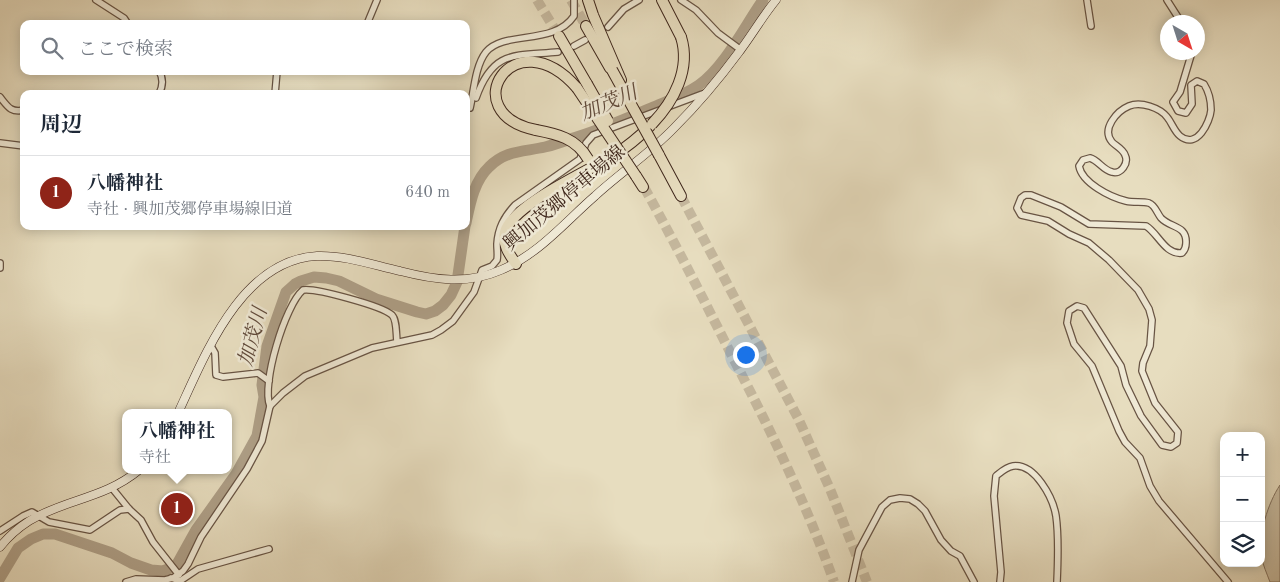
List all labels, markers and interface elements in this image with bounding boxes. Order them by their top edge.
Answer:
north arrow [1160,15,1205,60]
search box [20,20,470,75]
icon: search [38,34,66,62]
text: ここで検索 [78,41,173,60]
water label: 加茂川 [577,80,642,125]
text: 周辺 [40,115,82,136]
street label: 興加茂郷停車場線 [499,141,629,255]
text: 八幡神社 [87,175,163,194]
text: 1 [51,185,61,201]
text: 640 m [405,185,450,201]
text: 寺社 · 興加茂郷停車場線旧道 [87,202,292,218]
water label: 加茂川 [235,303,272,369]
your location [733,342,759,368]
popup [122,409,232,474]
text: 八幡神社 [139,423,215,442]
map controls [1220,432,1265,567]
button: + [1220,432,1265,477]
text: 寺社 [139,450,171,466]
button: − [1220,477,1265,522]
pin: 1 [161,490,193,528]
button: layers [1220,522,1265,567]

